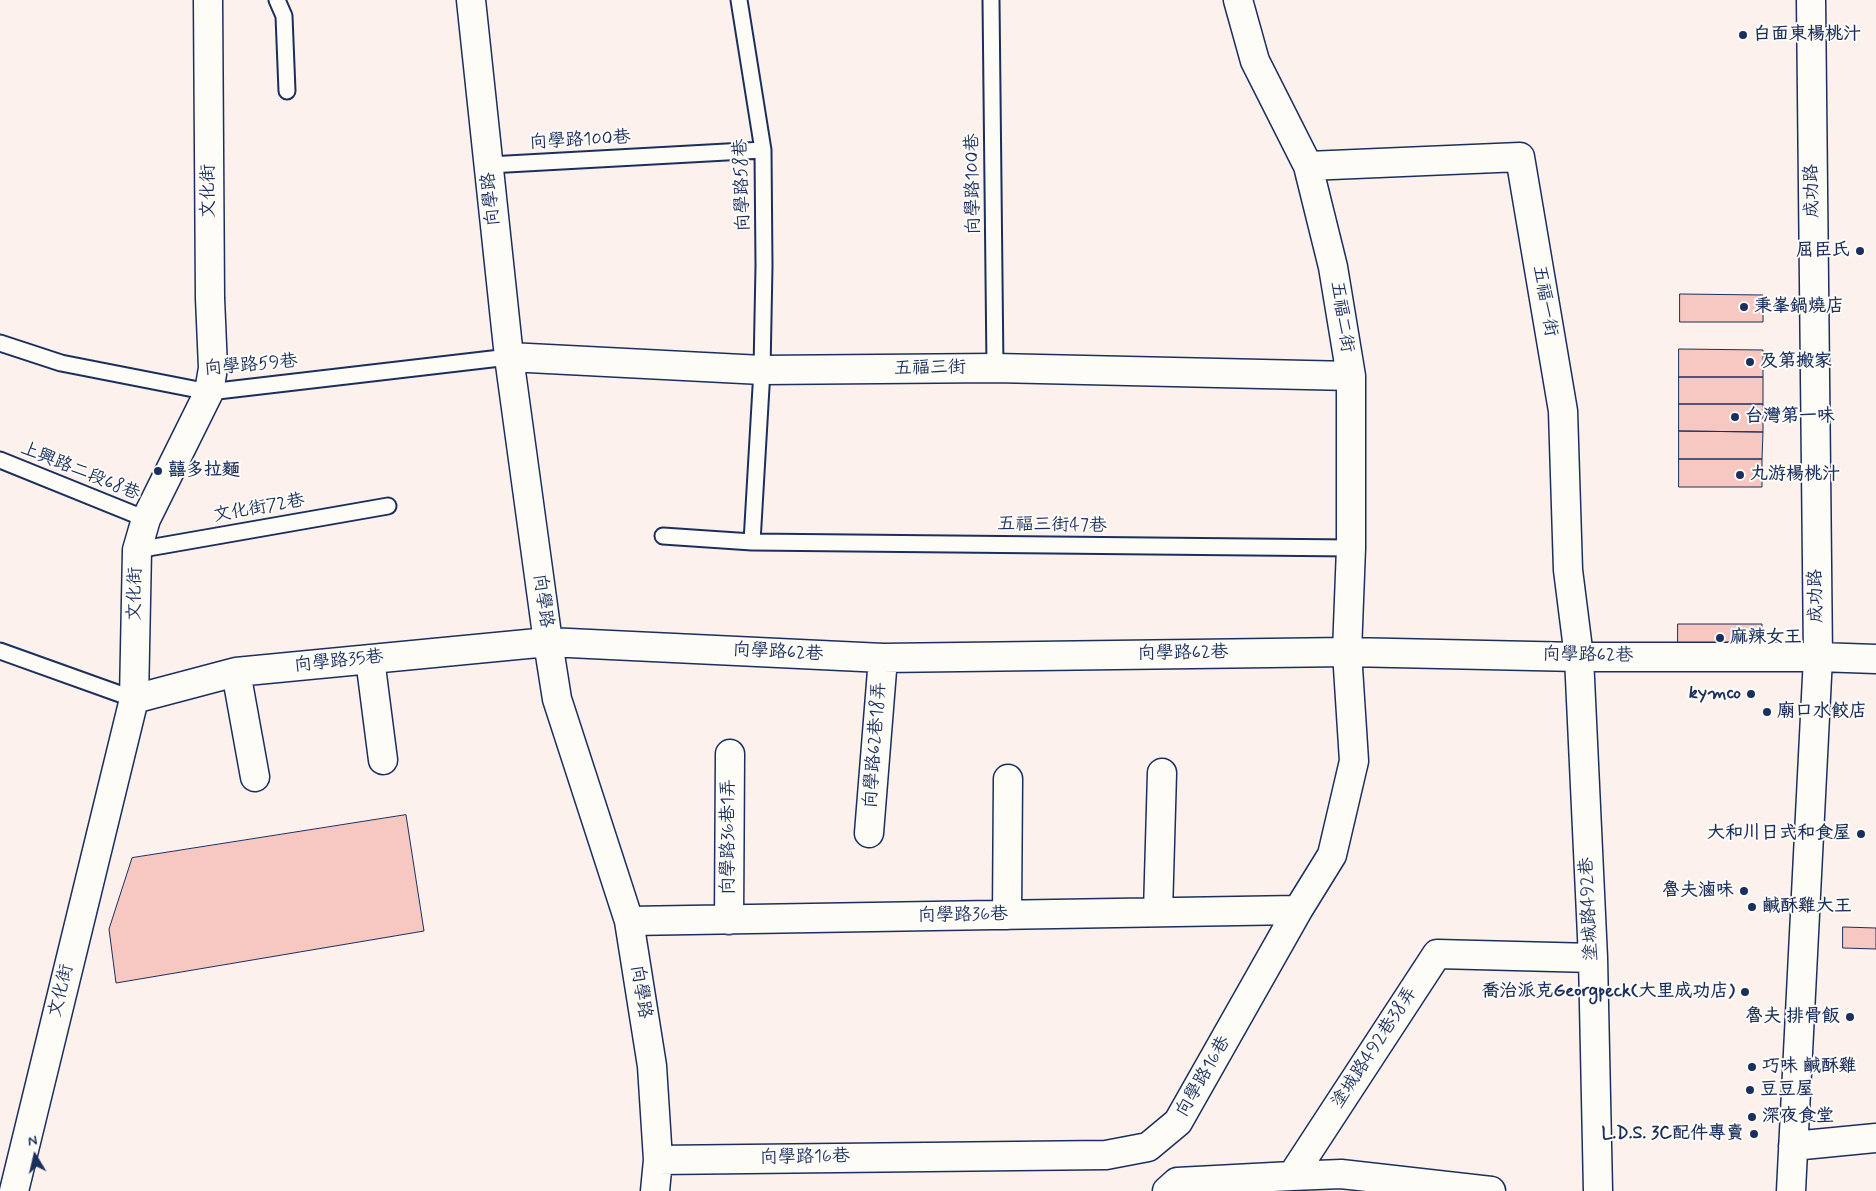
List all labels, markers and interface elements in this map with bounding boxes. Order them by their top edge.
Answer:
place label: 白面東楊桃汁 [1753,24,1861,46]
marker: 白面東楊桃汁 [1737,29,1749,41]
street label: 向學路100巷 [529,128,631,154]
street label: 向學路100巷 [962,133,986,235]
street label: 向學路58巷 [731,138,755,232]
street label: 文化街 [198,164,220,218]
street label: 成功路 [1802,164,1824,218]
street label: 向學路 [478,171,506,227]
place label: 屈臣氏 [1796,240,1850,262]
marker: 屈臣氏 [1854,245,1866,257]
street label: 五福一街 [1527,264,1561,338]
street label: 五福二街 [1325,280,1357,354]
place label: 秉峯鍋燒店 [1754,296,1844,318]
marker: 秉峯鍋燒店 [1738,301,1750,313]
street label: 向學路59巷 [203,351,299,381]
place label: 及第搬家 [1760,351,1832,373]
marker: 及第搬家 [1744,356,1756,368]
street label: 五福三街 [894,358,966,380]
place label: 台灣第一味 [1745,406,1835,428]
marker: 台灣第一味 [1729,411,1741,423]
street label: 上興路二段68巷 [17,438,143,506]
place label: 囍多拉麵 [168,460,240,482]
place label: 丸游楊桃汁 [1750,464,1840,486]
marker: 囍多拉麵 [152,465,164,477]
marker: 丸游楊桃汁 [1734,469,1746,481]
street label: 文化街72巷 [212,490,306,528]
street label: 五福三街47巷 [997,514,1107,538]
street label: 文化街 [125,567,147,621]
street label: 成功路 [1806,569,1828,623]
street label: 向學路 [528,573,556,629]
place label: 麻辣女王 [1730,627,1802,649]
marker: 麻辣女王 [1714,632,1726,644]
street label: 向學路62巷 [732,640,824,666]
street label: 向學路62巷 [1137,642,1229,666]
street label: 向學路62巷 [1542,644,1634,668]
street label: 向學路35巷 [293,647,385,677]
street label: 向學路62巷18弄 [861,681,891,809]
place label: kymco [1689,683,1741,705]
marker: kymco [1745,688,1757,700]
place label: 廟口水餃店 [1777,701,1867,723]
marker: 廟口水餃店 [1761,706,1773,718]
street label: 向學路36巷1弄 [718,779,740,895]
place label: 大和川日式和食屋 [1707,823,1851,845]
marker: 大和川日式和食屋 [1855,828,1867,840]
street label: 塗城路492巷 [1576,857,1604,961]
place label: 魯夫滷味 [1662,880,1734,902]
marker: 魯夫滷味 [1738,885,1750,897]
place label: 鹹酥雞大王 [1762,896,1852,918]
marker: 鹹酥雞大王 [1746,901,1758,913]
street label: 向學路36巷 [918,904,1008,928]
street label: 文化街 [45,962,79,1020]
street label: 向學路 [625,964,655,1020]
place label: 喬治派克Georgpeck(大里成功店) [1481,981,1735,1003]
street label: 塗城路492巷38弄 [1328,983,1422,1113]
marker: 喬治派克Georgpeck(大里成功店) [1739,986,1751,998]
place label: 魯夫 排骨飯 [1745,1006,1840,1028]
marker: 魯夫 排骨飯 [1844,1011,1856,1023]
street label: 向學路16巷 [1172,1033,1236,1121]
place label: 巧味 鹹酥雞 [1762,1056,1857,1078]
marker: 巧味 鹹酥雞 [1746,1061,1758,1073]
place label: 豆豆屋 [1760,1079,1814,1101]
marker: 豆豆屋 [1744,1084,1756,1096]
place label: 深夜食堂 [1762,1106,1834,1128]
marker: 深夜食堂 [1746,1111,1758,1123]
place label: L.D.S. 3C配件專賣 [1602,1123,1744,1145]
marker: L.D.S. 3C配件專賣 [1748,1128,1760,1140]
north arrow [10,1131,60,1181]
text: N [27,1132,39,1151]
street label: 向學路16巷 [760,1146,850,1170]

